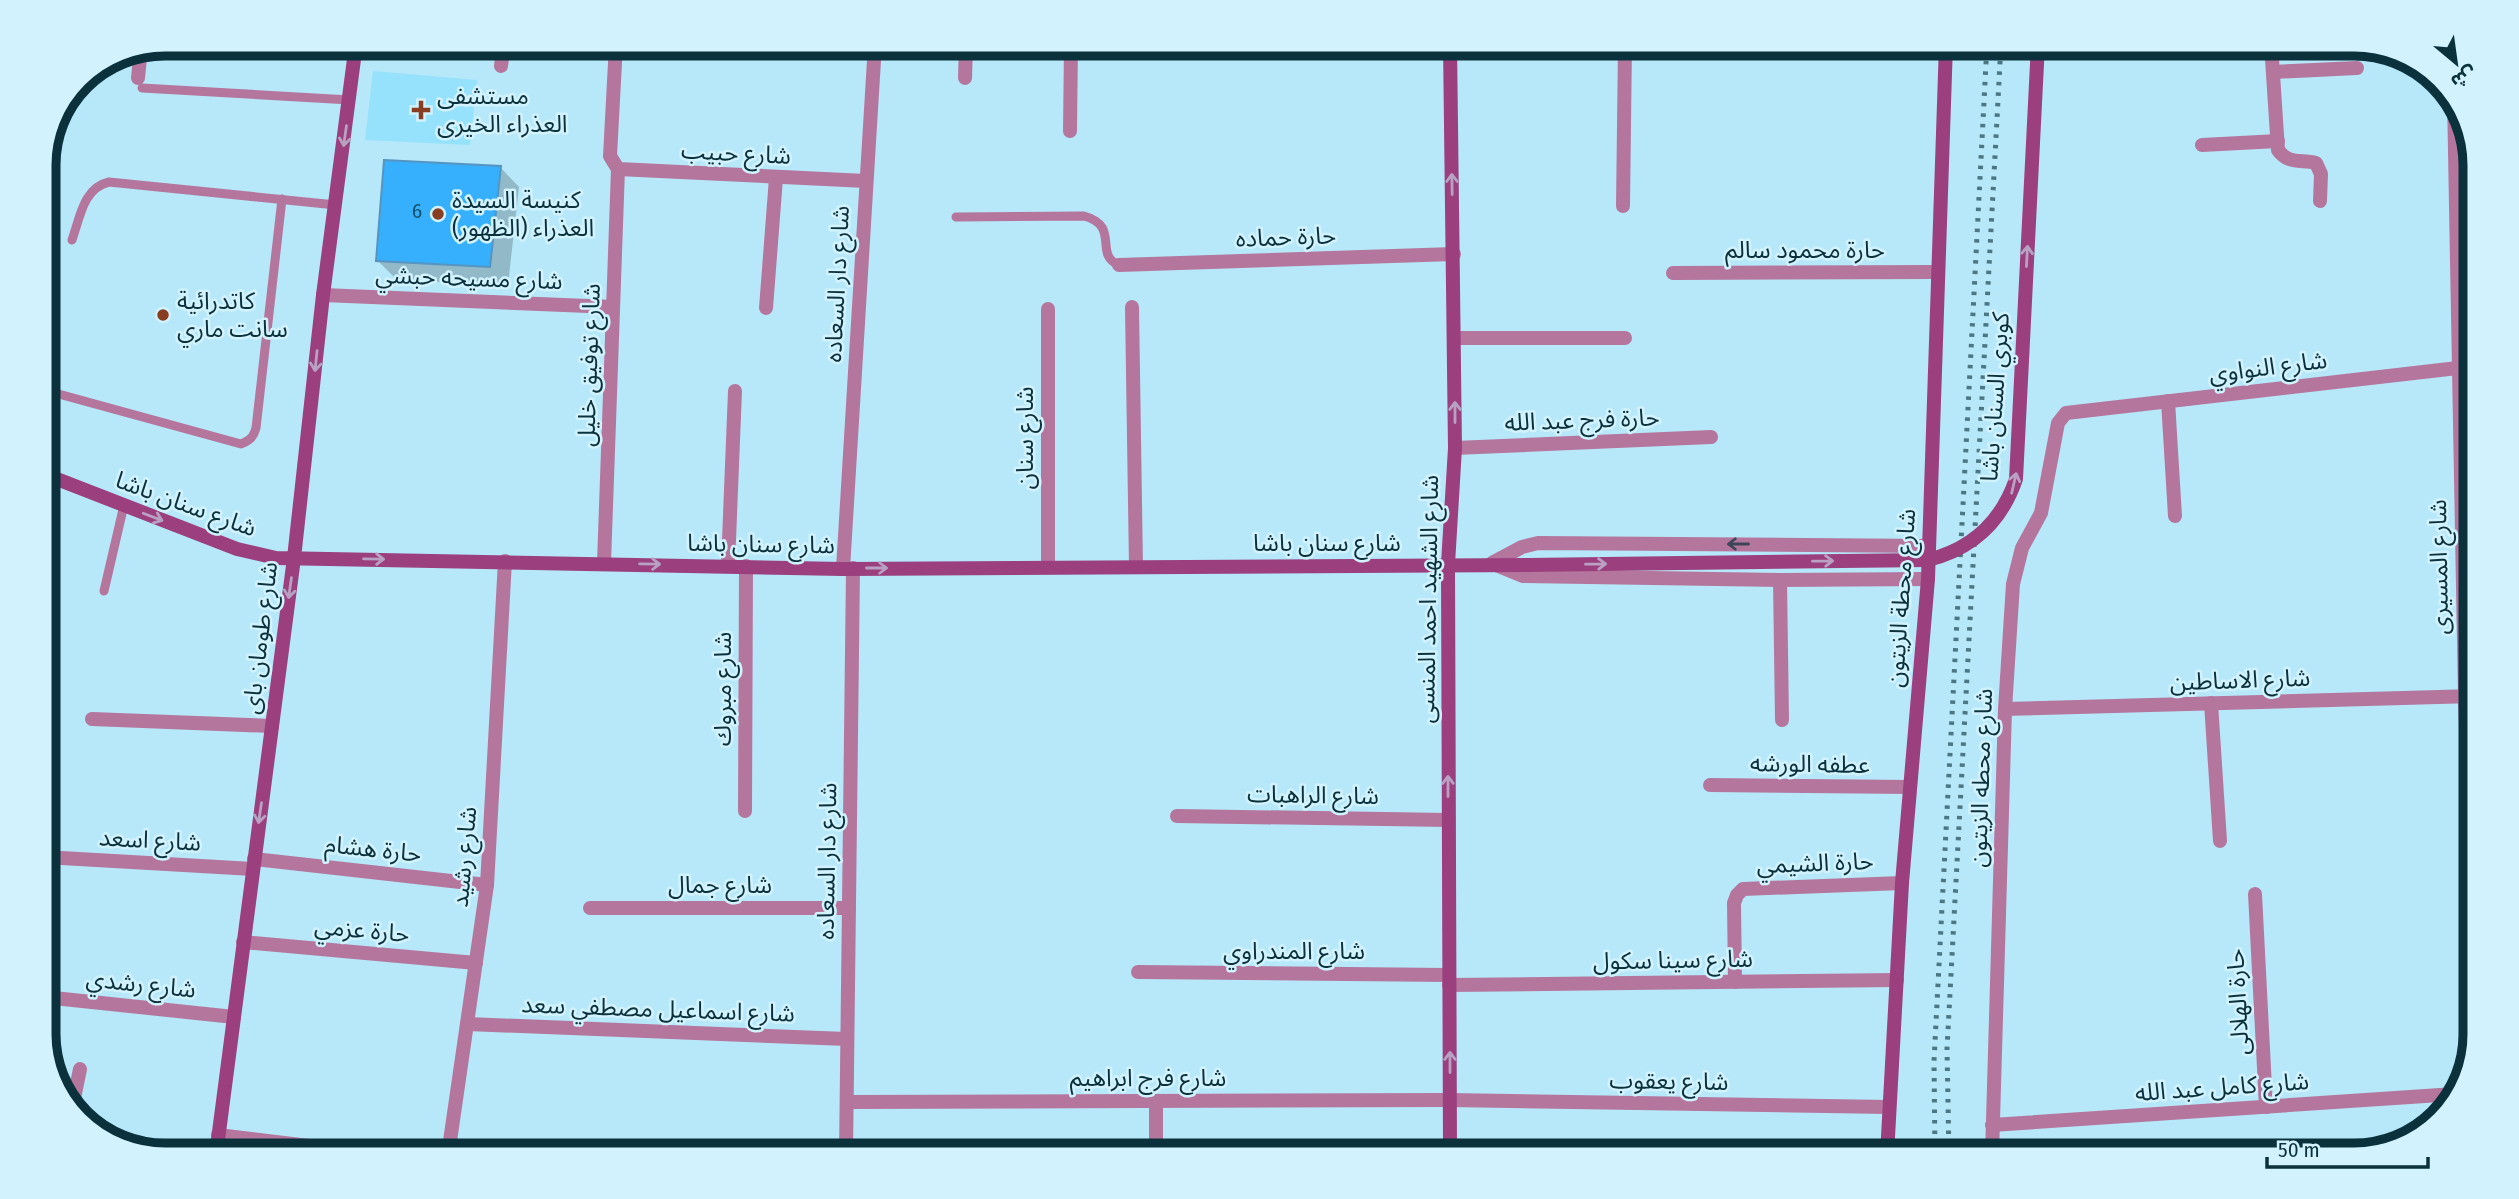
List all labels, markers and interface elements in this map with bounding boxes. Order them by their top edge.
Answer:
north arrow [2421,28,2491,98]
text: ش [2447,61,2481,94]
place label: مستشفى العذراء الخيرى [437,82,568,138]
marker: مستشفى العذراء الخيرى [411,100,431,120]
one-way arrow [338,124,351,147]
street label: شارع حبيب [680,136,792,173]
one-way arrow [1445,173,1459,196]
place label: كنيسة السيدة العذراء (الظهور) [452,186,594,242]
house number: 6 [412,198,422,224]
street label: شارع دار السعاده [819,205,858,363]
marker: كنيسة السيدة العذراء (الظهور) [430,206,446,222]
street label: حارة حماده [1235,221,1337,253]
street label: حارة محمود سالم [1725,236,1885,267]
one-way arrow [2021,245,2034,268]
street label: شارع مسيحه حبشي [375,261,563,300]
street label: شارع توفيق خليل [572,283,609,447]
place label: كاتدرائية سانت ماري [177,287,288,348]
marker: كاتدرائية سانت ماري [155,307,171,323]
street label: كوبري السنان باشا [1975,310,2020,483]
street label: شارع النواوي [2207,346,2329,393]
one-way arrow [309,350,322,372]
street label: شارع سنان [1011,387,1042,489]
one-way arrow [1448,401,1462,424]
street label: حارة فرج عبد الله [1504,403,1660,440]
street label: شارع سنان باشا [111,466,260,545]
one-way arrow [2008,472,2021,495]
street label: شارع الشهيد احمد المنسى [1412,475,1447,724]
street label: شارع المسيرى [2424,499,2457,635]
street label: شارع محطة الزيتون [1881,508,1924,689]
one-way arrow [142,511,164,524]
street label: شارع سنان باشا [687,529,835,562]
street label: شارع سنان باشا [1253,529,1401,560]
one-way arrow [1727,538,1750,551]
one-way arrow [362,553,385,566]
one-way arrow [1811,555,1834,568]
one-way arrow [638,557,661,570]
one-way arrow [1584,557,1607,571]
street label: شارع طومان باى [237,560,286,716]
one-way arrow [866,561,889,575]
one-way arrow [283,576,296,598]
street label: شارع مبروك [709,632,740,746]
street label: شارع الاساطين [2169,664,2311,699]
street label: شارع محطه الزيتون [1964,688,2001,868]
street label: عطفه الورشه [1750,749,1870,779]
one-way arrow [1441,775,1455,798]
street label: شارع الراهبات [1247,780,1379,813]
street label: شارع دار السعاده [812,782,845,940]
one-way arrow [253,801,266,824]
street label: شارع رشيد [446,805,485,909]
street label: شارع اسعد [98,823,202,860]
street label: حارة هشام [323,830,423,872]
street label: حارة الشيمي [1756,847,1874,884]
street label: شارع جمال [668,871,772,902]
street label: حارة عزمي [313,912,411,953]
street label: شارع المندراوي [1223,937,1365,970]
street label: شارع سينا سكول [1593,945,1753,978]
street label: حارة الهلالى [2221,948,2255,1056]
street label: شارع رشدي [84,964,197,1008]
street label: شارع اسماعيل مصطفي سعد [521,990,795,1032]
one-way arrow [1443,1051,1456,1074]
street label: شارع فرج ابراهيم [1070,1064,1226,1095]
street label: شارع يعقوب [1609,1066,1729,1099]
street label: شارع كامل عبد الله [2134,1067,2310,1110]
scale bar [2267,1126,2428,1170]
text: 50 m [2278,1137,2320,1163]

